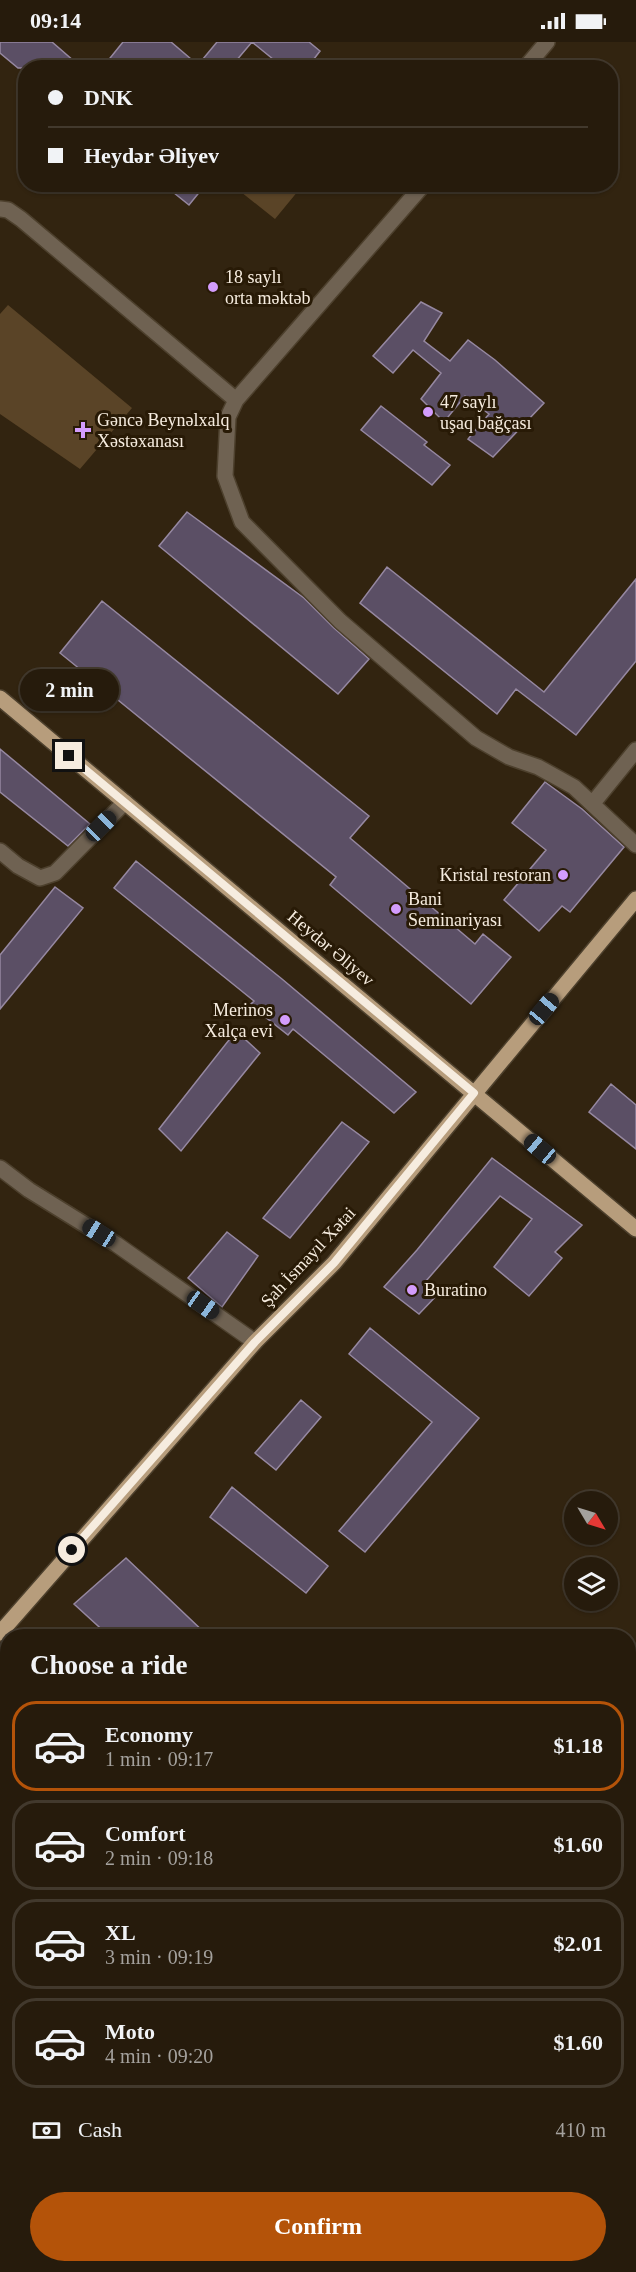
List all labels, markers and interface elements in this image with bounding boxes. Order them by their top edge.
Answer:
text: 09:14 [30,8,81,33]
text: DNK [84,85,133,110]
text: Heydər Əliyev [84,143,219,168]
place label: 18 saylı orta məktəb [225,267,310,308]
marker: 18 saylı orta məktəb [206,280,220,294]
place label: 47 saylı uşaq bağçası [440,392,531,433]
marker: 47 saylı uşaq bağçası [421,405,435,419]
place label: Gəncə Beynəlxalq Xəstəxanası [97,410,229,451]
marker: Gəncə Beynəlxalq Xəstəxanası [74,421,92,439]
callout: 2 min [20,669,118,711]
text: 2 min [45,679,94,701]
route end [55,742,82,769]
car [82,807,120,845]
place label: Kristal restoran [440,865,551,885]
marker: Kristal restoran [556,868,570,882]
place label: Bani Seminariyası [408,889,502,930]
marker: Bani Seminariyası [389,902,403,916]
street label: Heydər Əliyev [284,906,378,990]
car [526,989,562,1029]
place label: Merinos Xalça evi [205,1000,273,1041]
marker: Merinos Xalça evi [278,1013,292,1027]
car [520,1131,560,1167]
street label: Şah İsmayıl Xətai [257,1203,359,1311]
car [79,1216,119,1250]
place label: Buratino [424,1280,487,1300]
marker: Buratino [405,1283,419,1297]
car [183,1287,223,1323]
north arrow [564,1491,618,1545]
map controls [564,1491,618,1611]
route start [58,1536,85,1563]
button: layers [564,1557,618,1611]
text: Choose a ride [30,1650,188,1680]
icon: car [33,1719,87,1773]
text: Economy [105,1722,193,1747]
text: $1.18 [554,1733,603,1758]
text: 1 min · 09:17 [105,1748,213,1770]
icon: car [33,1818,87,1872]
text: Comfort [105,1821,186,1846]
text: $1.60 [554,1832,603,1857]
text: 2 min · 09:18 [105,1847,213,1869]
icon: car [33,1917,87,1971]
text: XL [105,1920,136,1945]
text: $2.01 [554,1931,603,1956]
text: 3 min · 09:19 [105,1946,213,1968]
icon: car [33,2016,87,2070]
text: Moto [105,2019,155,2044]
text: $1.60 [554,2030,603,2055]
text: 4 min · 09:20 [105,2045,213,2067]
icon: cash [30,2114,63,2147]
text: Cash [78,2117,122,2142]
text: 410 m [555,2119,606,2141]
button: Confirm [30,2192,606,2261]

